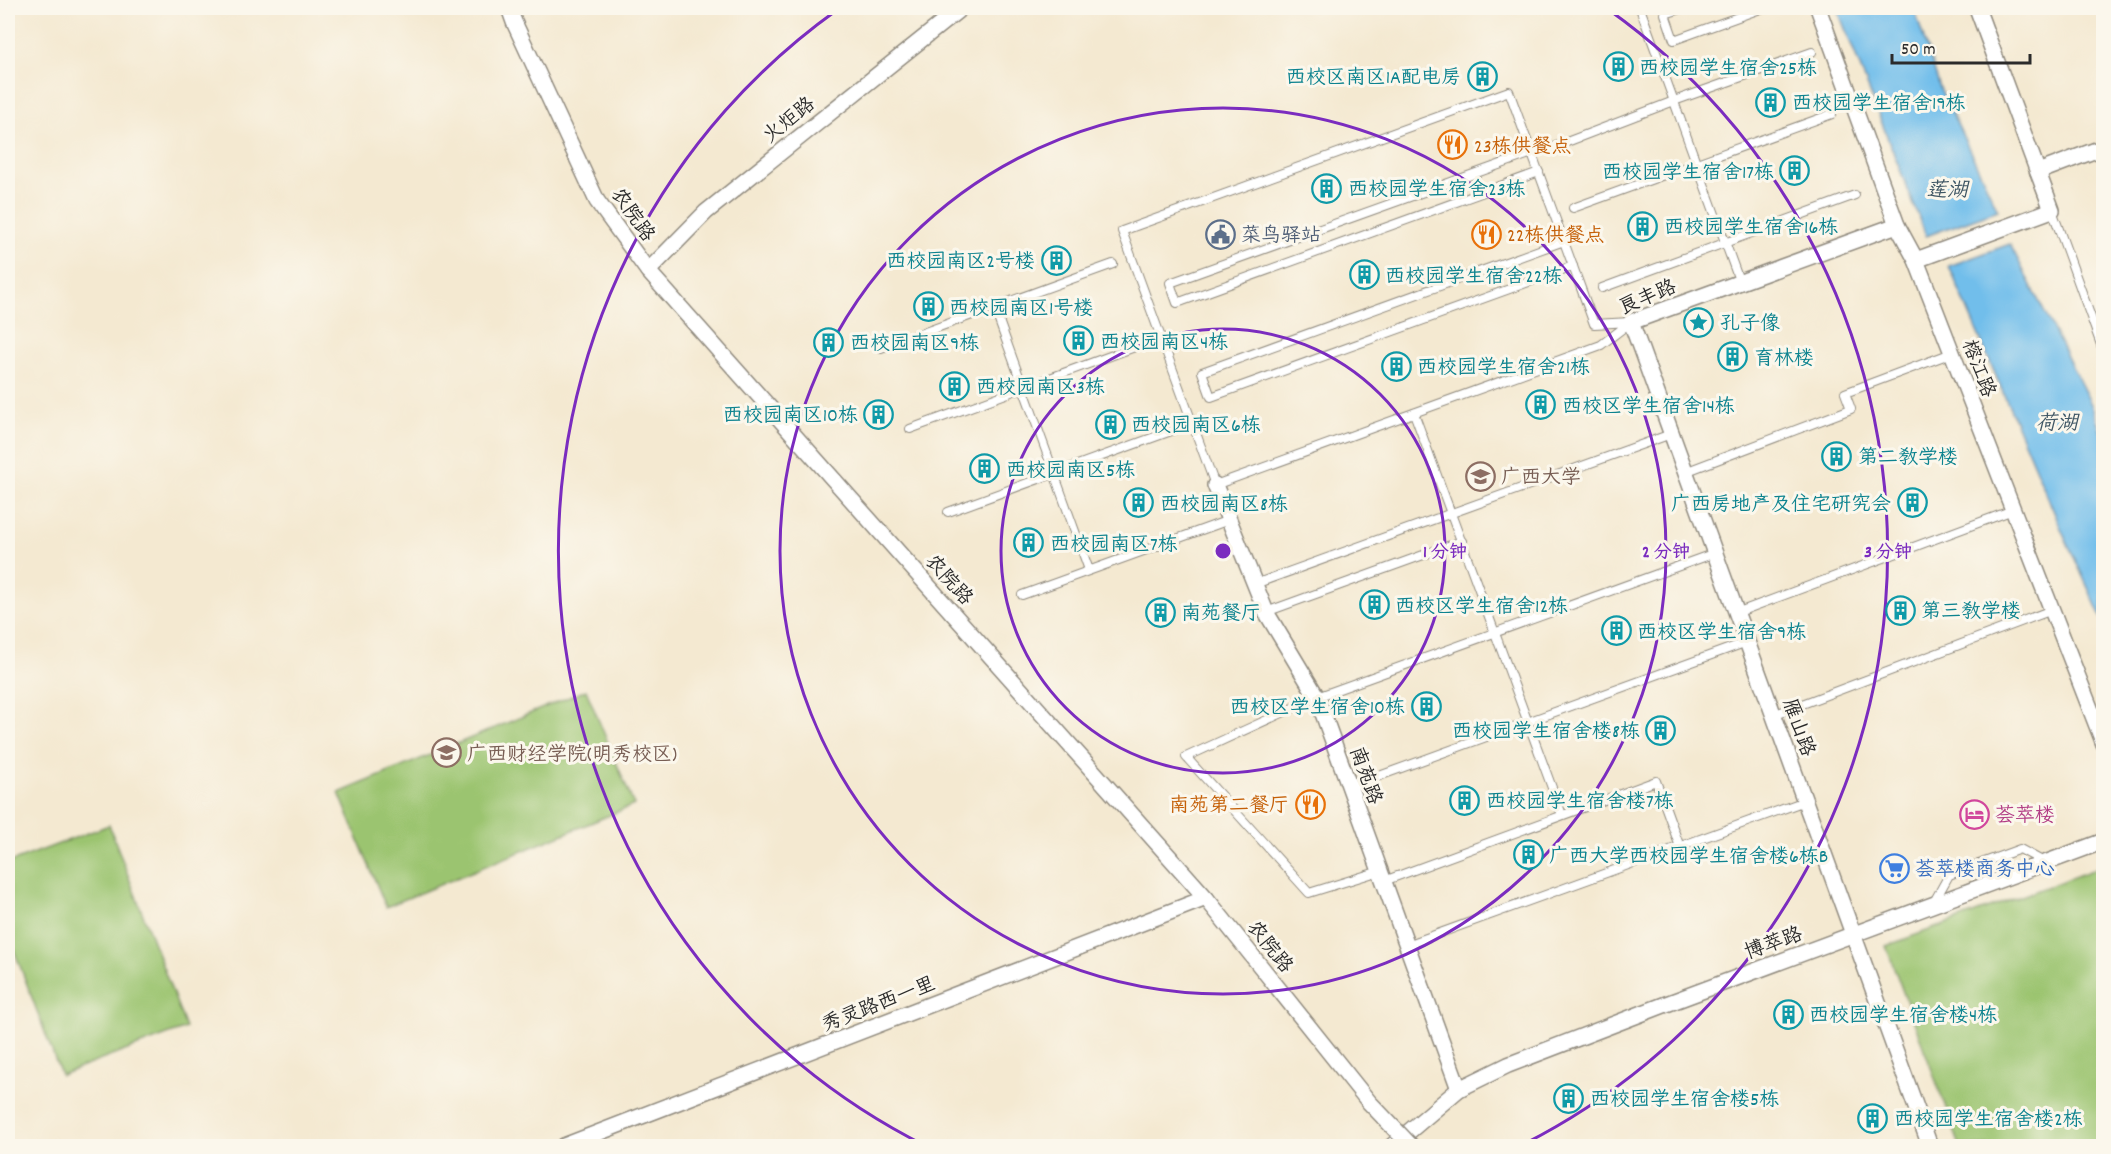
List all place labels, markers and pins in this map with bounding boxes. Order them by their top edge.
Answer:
building icon: 西校园学生宿舍25栋 [1602,51,1634,83]
place label: 西校园学生宿舍25栋 [1639,56,1817,84]
building icon: 西校区南区1A配电房 [1466,60,1498,92]
place label: 西校区南区1A配电房 [1286,65,1461,93]
building icon: 西校园学生宿舍19栋 [1755,86,1787,118]
place label: 西校园学生宿舍19栋 [1792,91,1966,119]
restaurant icon: 23栋供餐点 [1437,129,1469,161]
place label: 23栋供餐点 [1474,134,1572,162]
building icon: 西校园学生宿舍17栋 [1779,155,1811,187]
place label: 西校园学生宿舍17栋 [1602,160,1774,188]
building icon: 西校园学生宿舍23栋 [1311,172,1343,204]
place label: 西校园学生宿舍23栋 [1348,177,1526,205]
building icon: 西校园学生宿舍16栋 [1627,210,1659,242]
place label: 西校园学生宿舍16栋 [1664,215,1838,243]
public building icon: 菜鸟驿站 [1204,218,1236,250]
restaurant icon: 22栋供餐点 [1470,218,1502,250]
place label: 菜鸟驿站 [1241,223,1321,251]
place label: 22栋供餐点 [1507,223,1604,251]
building icon: 西校园南区2号楼 [1040,244,1072,276]
place label: 西校园南区2号楼 [886,249,1035,277]
building icon: 西校园学生宿舍22栋 [1348,259,1380,291]
place label: 西校园学生宿舍22栋 [1385,264,1562,292]
building icon: 西校园南区1号楼 [912,291,944,323]
place label: 西校园南区1号楼 [949,296,1093,324]
place icon: 孔子像 [1683,306,1715,338]
place label: 孔子像 [1720,311,1780,339]
building icon: 西校园南区4栋 [1063,325,1095,357]
building icon: 西校园南区9栋 [813,326,845,358]
place label: 西校园南区4栋 [1100,330,1228,358]
place label: 西校园南区9栋 [850,331,979,359]
building icon: 育林楼 [1717,341,1749,373]
place label: 育林楼 [1754,346,1814,374]
building icon: 西校园学生宿舍21栋 [1380,350,1412,382]
place label: 西校园学生宿舍21栋 [1417,355,1590,383]
building icon: 西校园南区3栋 [939,370,971,402]
place label: 西校园南区3栋 [976,375,1105,403]
building icon: 西校区学生宿舍14栋 [1525,389,1557,421]
place label: 西校区学生宿舍14栋 [1562,394,1735,422]
building icon: 西校园南区10栋 [863,398,895,430]
place label: 西校园南区10栋 [723,403,858,431]
building icon: 西校园南区6栋 [1094,408,1126,440]
place label: 西校园南区6栋 [1131,413,1261,441]
building icon: 第二教学楼 [1821,440,1853,472]
place label: 第二教学楼 [1858,445,1958,473]
building icon: 西校园南区5栋 [969,453,1001,485]
place label: 西校园南区5栋 [1006,458,1135,486]
school or university icon: 广西大学 [1464,460,1496,492]
place label: 广西大学 [1501,465,1581,493]
building icon: 西校园南区8栋 [1123,487,1155,519]
building icon: 广西房地产及住宅研究会 [1896,487,1928,519]
place label: 西校园南区8栋 [1160,492,1288,520]
place label: 广西房地产及住宅研究会 [1671,492,1891,520]
building icon: 西校园南区7栋 [1013,527,1045,559]
place label: 西校园南区7栋 [1050,532,1178,560]
centre of rings [1213,541,1233,561]
building icon: 西校区学生宿舍12栋 [1358,589,1390,621]
place label: 西校区学生宿舍12栋 [1395,594,1568,622]
building icon: 第三教学楼 [1884,594,1916,626]
building icon: 南苑餐厅 [1144,596,1176,628]
place label: 第三教学楼 [1921,599,2021,627]
place label: 南苑餐厅 [1181,601,1261,629]
building icon: 西校区学生宿舍9栋 [1600,615,1632,647]
place label: 西校区学生宿舍9栋 [1637,620,1806,648]
building icon: 西校区学生宿舍10栋 [1410,690,1442,722]
place label: 西校区学生宿舍10栋 [1230,695,1405,723]
building icon: 西校园学生宿舍楼8栋 [1645,714,1677,746]
place label: 西校园学生宿舍楼8栋 [1452,719,1640,747]
school or university icon: 广西财经学院(明秀校区) [430,737,462,769]
place label: 广西财经学院(明秀校区) [467,742,677,770]
building icon: 西校园学生宿舍楼7栋 [1449,784,1481,816]
restaurant icon: 南苑第二餐厅 [1294,788,1326,820]
place label: 西校园学生宿舍楼7栋 [1486,789,1674,817]
place label: 南苑第二餐厅 [1169,793,1289,821]
hotel icon: 荟萃楼 [1958,798,1990,830]
place label: 荟萃楼 [1995,803,2055,831]
building icon: 广西大学西校园学生宿舍楼6栋B [1512,839,1544,871]
place label: 广西大学西校园学生宿舍楼6栋B [1549,844,1828,872]
supermarket icon: 荟萃楼商务中心 [1878,852,1910,884]
place label: 荟萃楼商务中心 [1915,857,2055,885]
building icon: 西校园学生宿舍楼4栋 [1772,998,1804,1030]
place label: 西校园学生宿舍楼4栋 [1809,1003,1997,1031]
building icon: 西校园学生宿舍楼5栋 [1553,1082,1585,1114]
place label: 西校园学生宿舍楼5栋 [1590,1087,1779,1115]
building icon: 西校园学生宿舍楼2栋 [1857,1102,1889,1134]
place label: 西校园学生宿舍楼2栋 [1894,1107,2083,1135]

